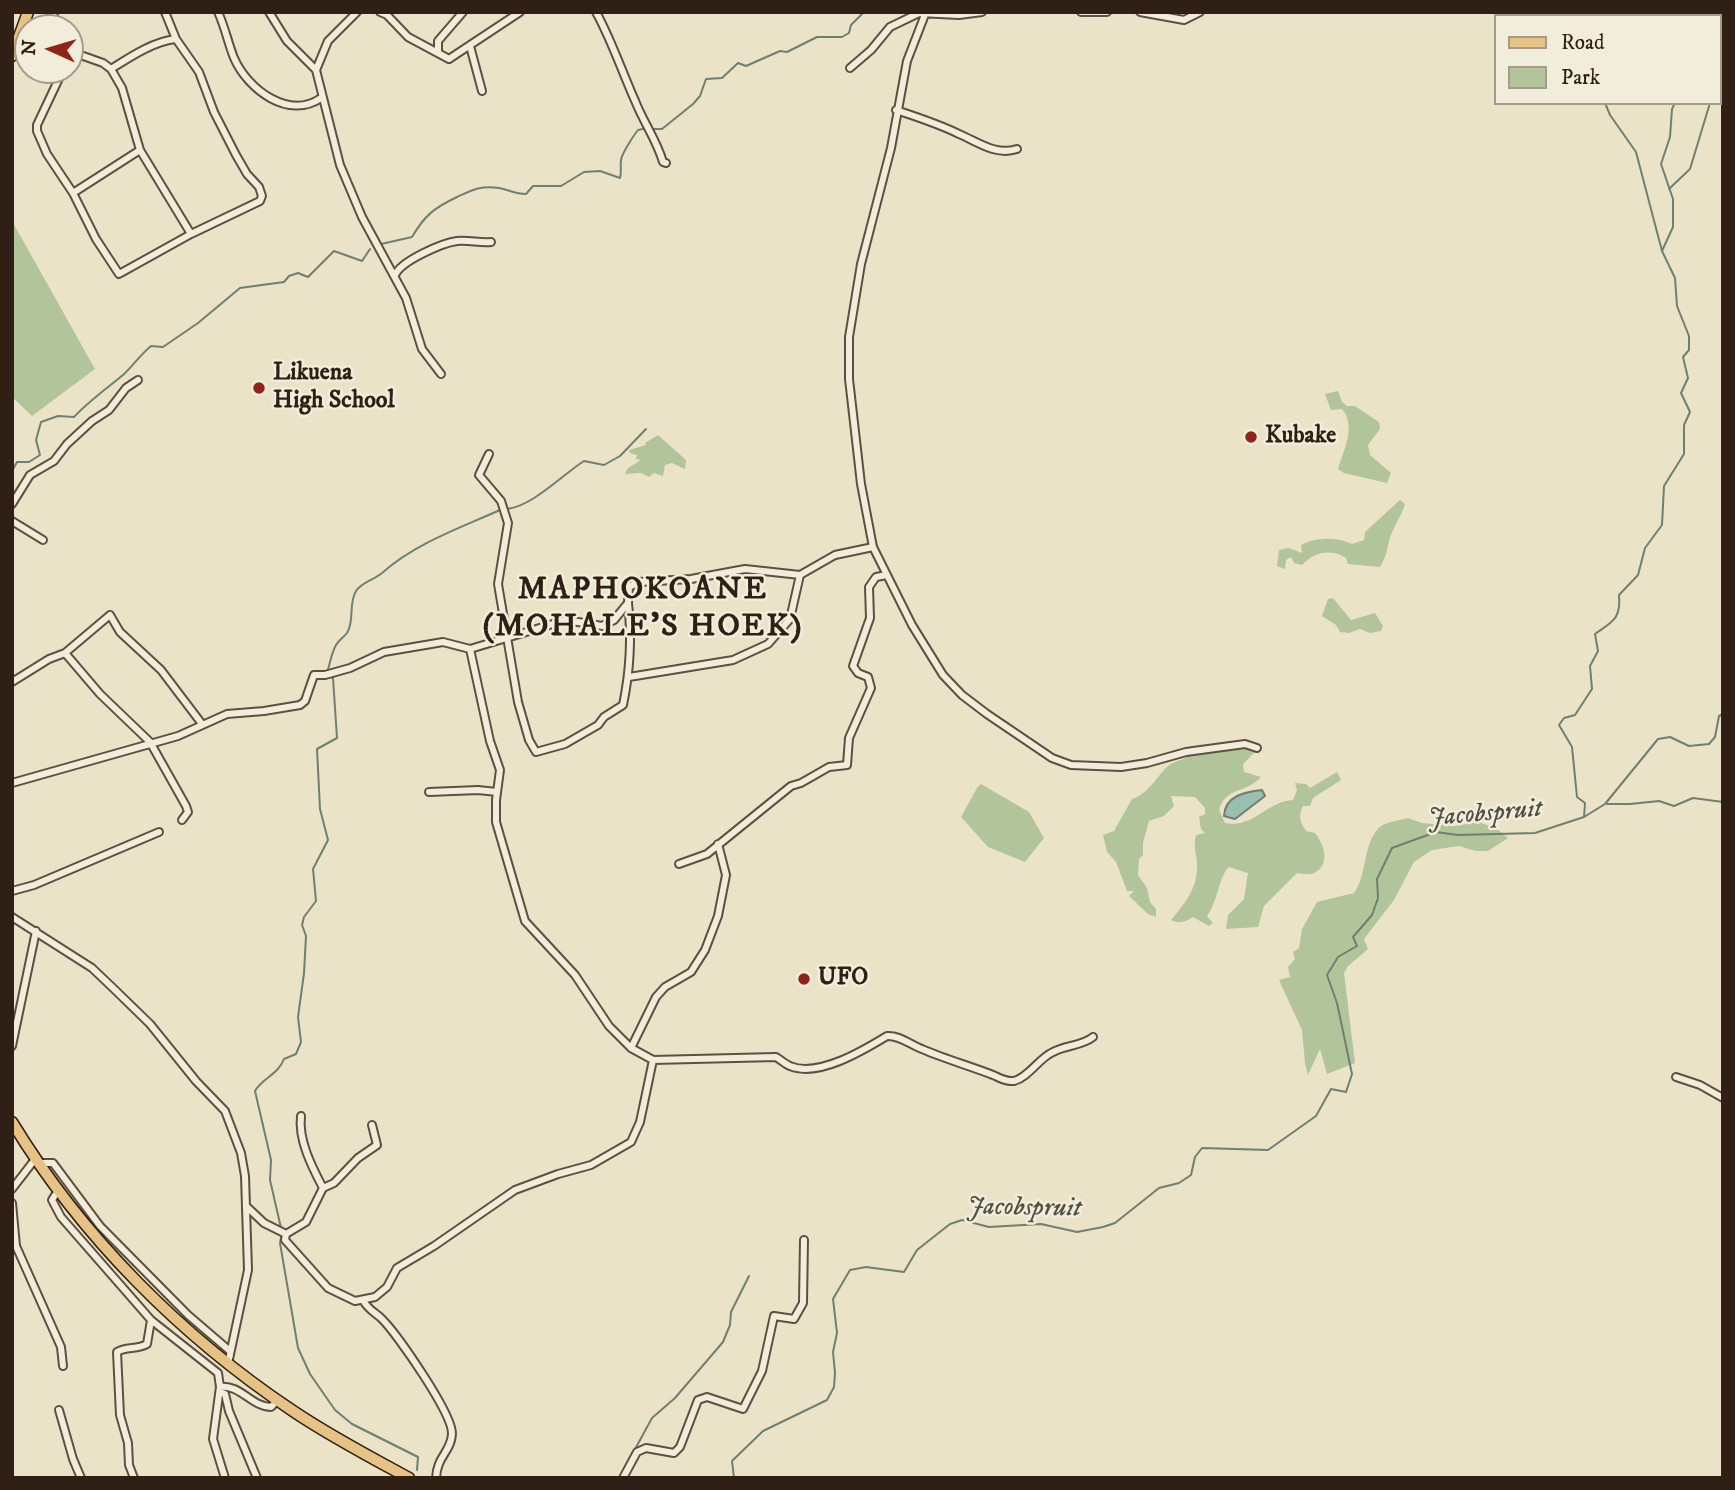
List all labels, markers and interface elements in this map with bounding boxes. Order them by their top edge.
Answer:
north arrow [14,14,84,84]
legend [1494,14,1721,105]
text: Road [1561,30,1605,56]
text: N [18,39,42,56]
text: Park [1561,65,1600,91]
place label: Likuena High School [273,360,395,416]
marker: Likuena High School [251,380,267,396]
place label: Kubake [1265,423,1336,451]
marker: Kubake [1243,429,1259,445]
district label: MAPHOKOANE (MOHALE'S HOEK) [484,572,802,647]
water label: Jacobspruit [1427,794,1543,836]
place label: UFO [818,965,868,993]
marker: UFO [796,971,812,987]
water label: Jacobspruit [966,1192,1082,1226]

